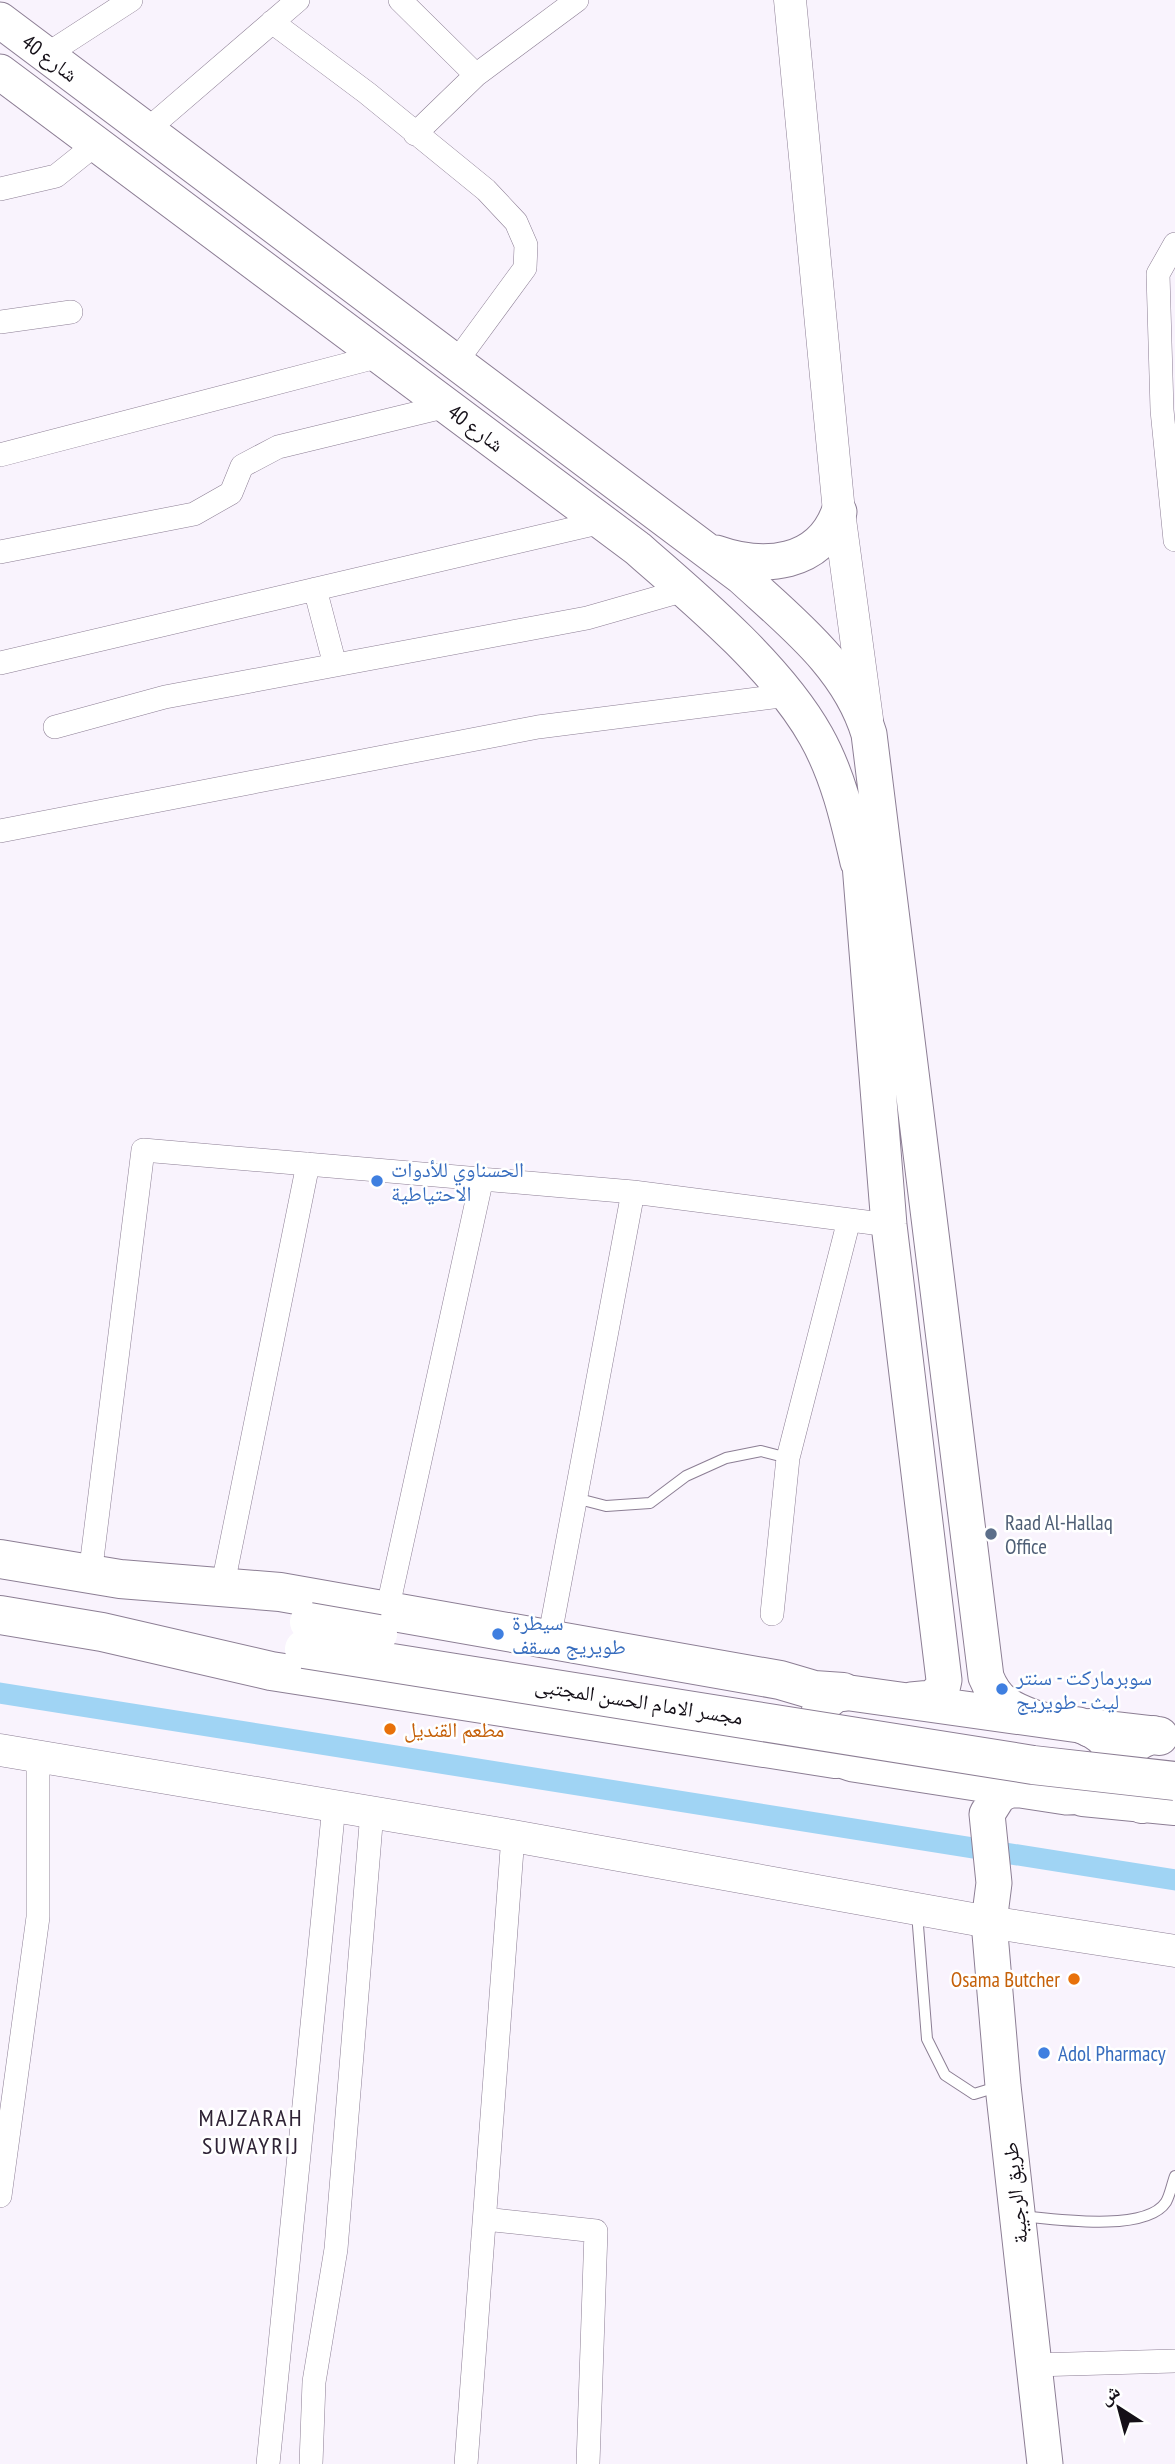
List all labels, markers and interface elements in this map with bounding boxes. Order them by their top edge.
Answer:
street label: شارع 40 [17,28,83,88]
street label: شارع 40 [443,398,509,458]
place label: الحسناوي للأدوات الاحتياطية [391,1156,524,1207]
marker: الحسناوي للأدوات الاحتياطية [369,1173,385,1189]
place label: Raad Al-Hallaq Office [1005,1509,1113,1560]
marker: Raad Al-Hallaq Office [983,1526,999,1542]
place label: سيطرة طويريج مسقف [512,1609,626,1660]
marker: سيطرة طويريج مسقف [490,1626,506,1642]
place label: سوبرماركت - سنتر ليث - طويريج [1015,1664,1152,1715]
street label: مجسر الامام الحسن المجتبى [533,1671,745,1732]
marker: سوبرماركت - سنتر ليث - طويريج [994,1681,1010,1697]
place label: مطعم القنديل [404,1716,504,1744]
marker: مطعم القنديل [382,1721,398,1737]
place label: Osama Butcher [951,1966,1060,1993]
marker: Osama Butcher [1066,1971,1082,1987]
place label: Adol Pharmacy [1058,2040,1166,2067]
marker: Adol Pharmacy [1036,2045,1052,2061]
district label: MAJZARAH SUWAYRIJ [198,2102,304,2161]
street label: طريق الرجيبة [996,2141,1034,2245]
north arrow [1084,2373,1154,2443]
text: ش [1094,2379,1124,2410]

